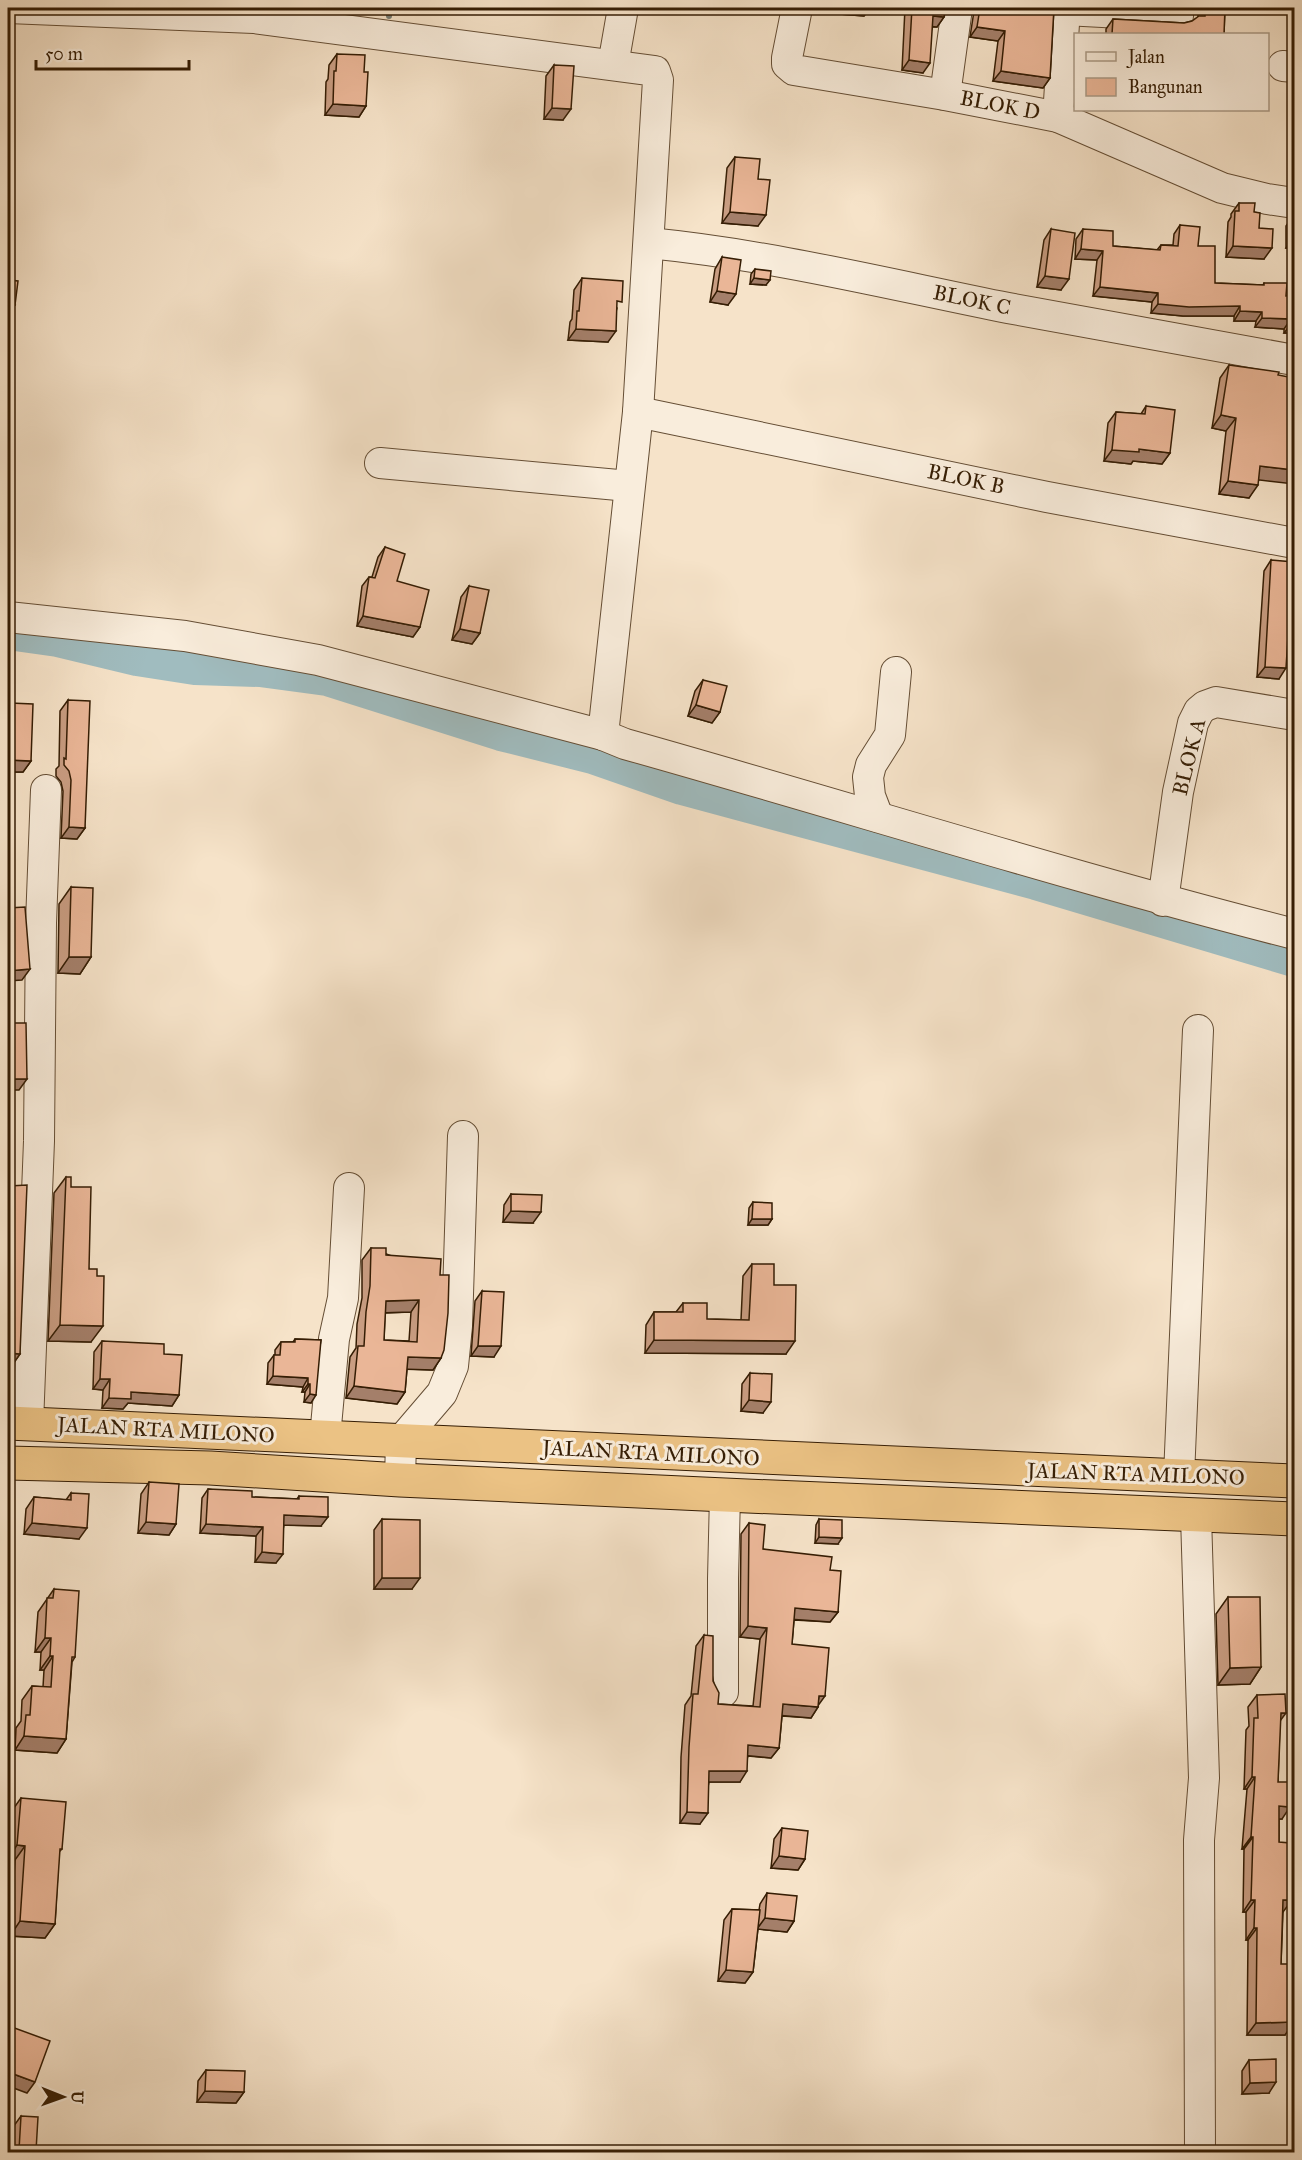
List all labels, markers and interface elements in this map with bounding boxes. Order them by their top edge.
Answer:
scale bar [36,33,189,71]
legend [1074,33,1269,111]
text: 50 m [45,43,83,65]
text: Jalan [1126,46,1165,69]
text: Bangunan [1128,76,1203,99]
street label: BLOK D [958,85,1042,125]
street label: BLOK C [931,279,1013,321]
street label: BLOK B [925,458,1007,500]
street label: BLOK A [1167,716,1211,798]
street label: JALAN RTA MILONO [55,1411,275,1449]
street label: JALAN RTA MILONO [540,1434,760,1472]
street label: JALAN RTA MILONO [1025,1457,1245,1491]
north arrow [33,2067,93,2127]
text: U [68,2091,87,2104]

